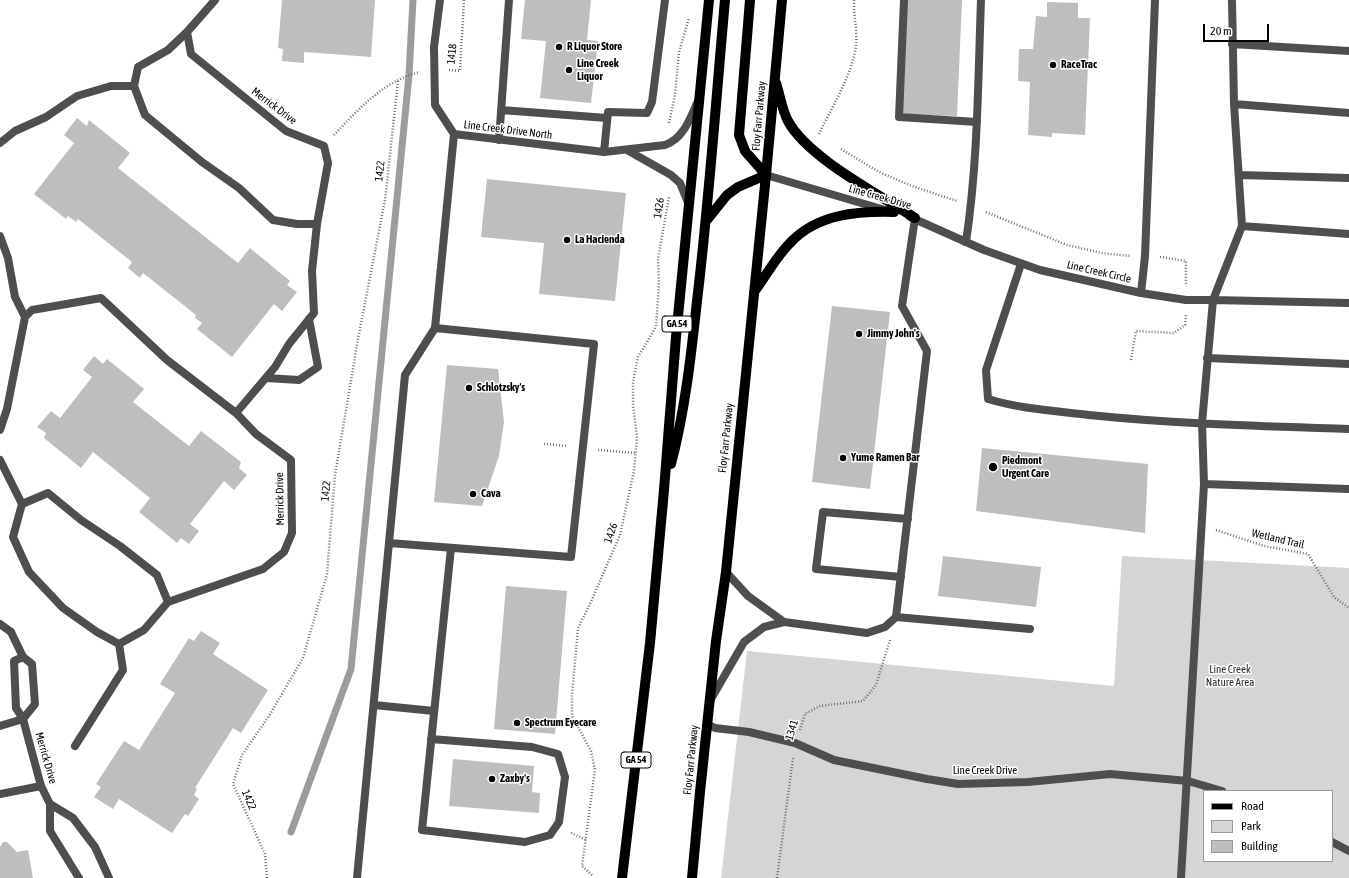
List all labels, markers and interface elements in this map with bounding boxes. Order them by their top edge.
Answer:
scale bar [1205,16,1271,42]
text: 20 m [1210,24,1232,38]
place label: R Liquor Store [567,40,622,54]
marker: R Liquor Store [554,42,564,52]
street label: 1418 [445,43,459,65]
place label: Line Creek Liquor [577,57,619,83]
place label: RaceTrac [1061,58,1097,72]
marker: RaceTrac [1048,60,1058,70]
marker: Line Creek Liquor [564,65,574,75]
street label: Floy Farr Parkway [749,80,769,152]
street label: Merrick Drive [249,85,299,127]
street label: Line Creek Drive North [463,118,553,142]
street label: 1422 [372,160,388,182]
street label: Line Creek Drive [847,182,913,212]
street label: 1426 [651,197,667,219]
place label: La Hacienda [575,233,625,247]
marker: La Hacienda [562,235,572,245]
street label: Line Creek Circle [1066,258,1132,286]
road number: GA 54 [662,316,692,332]
place label: Jimmy John's [867,327,920,341]
marker: Jimmy John's [854,329,864,339]
place label: Schlotzsky's [477,381,525,395]
marker: Schlotzsky's [464,383,474,393]
street label: Floy Farr Parkway [716,402,736,474]
place label: Yume Ramen Bar [851,451,920,465]
marker: Yume Ramen Bar [838,453,848,463]
place label: Piedmont Urgent Care [1002,454,1049,480]
marker: Piedmont Urgent Care [987,461,999,473]
street label: Merrick Drive [273,472,287,526]
street label: 1422 [319,480,333,502]
place label: Cava [481,487,501,501]
marker: Cava [468,489,478,499]
street label: 1426 [602,521,620,545]
street label: Wetland Trail [1250,527,1306,551]
park label: Line Creek Nature Area [1206,663,1254,689]
place label: Spectrum Eyecare [525,716,596,730]
marker: Spectrum Eyecare [512,718,522,728]
street label: 1341 [783,718,801,742]
street label: Floy Farr Parkway [681,724,701,796]
street label: Merrick Drive [32,731,60,785]
road number: GA 54 [621,752,651,768]
street label: Line Creek Drive [953,764,1017,778]
place label: Zaxby's [500,772,530,786]
marker: Zaxby's [487,774,497,784]
street label: 1422 [239,788,259,812]
legend [1203,790,1333,862]
text: Road [1241,799,1264,813]
text: Park [1241,819,1261,833]
text: Building [1241,839,1278,853]

